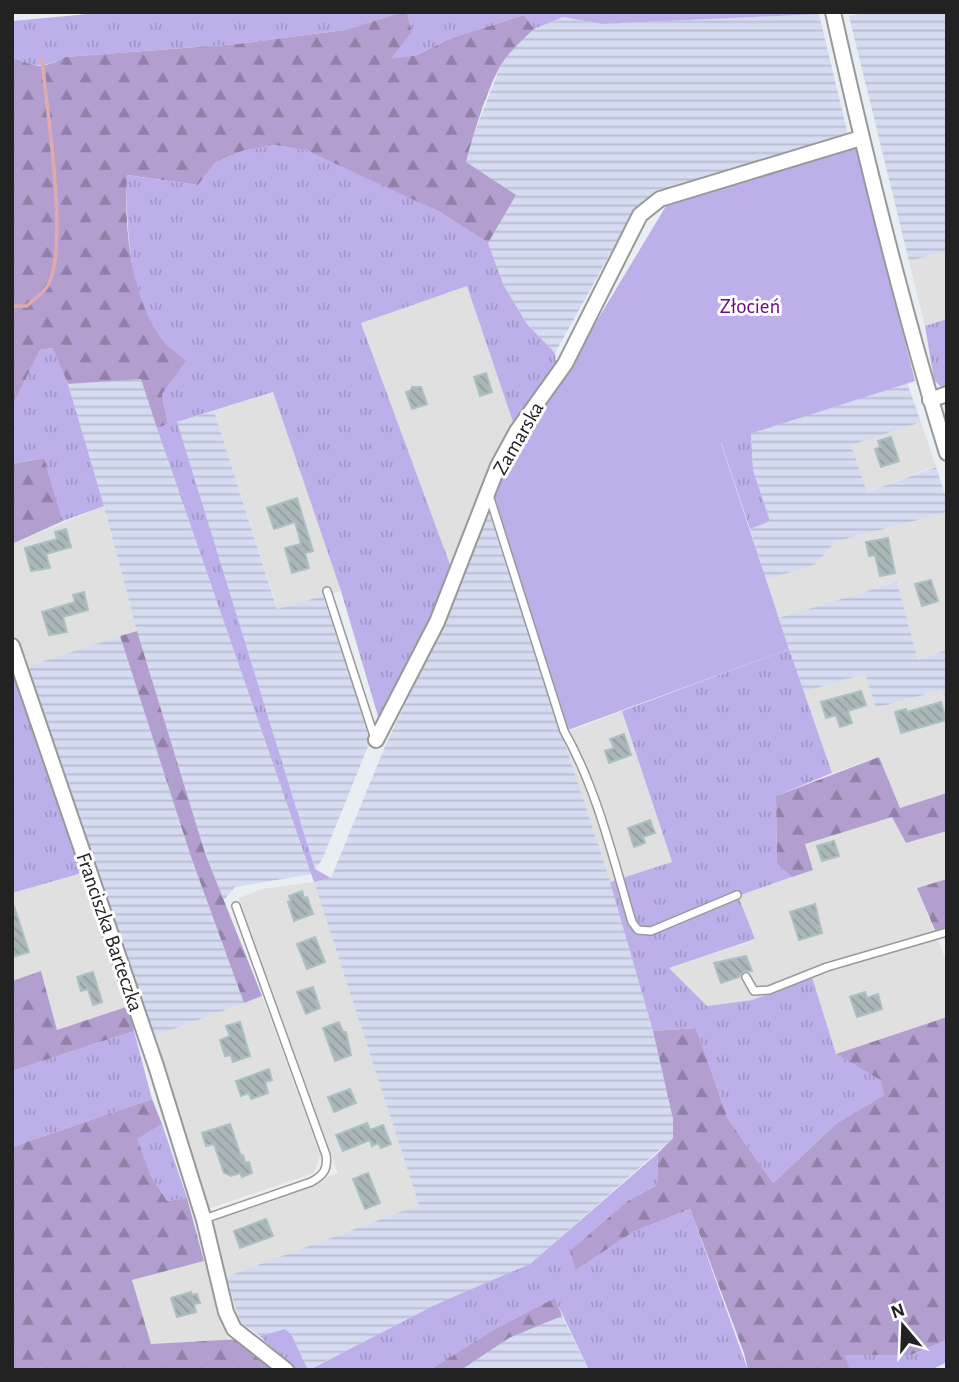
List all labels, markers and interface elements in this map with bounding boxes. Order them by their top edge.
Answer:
park label: Złocień [720,296,780,317]
street label: Zamarska [489,398,548,478]
street label: Franciszka Barteczka [73,850,147,1015]
north arrow [868,1291,938,1361]
text: N [889,1300,907,1322]

